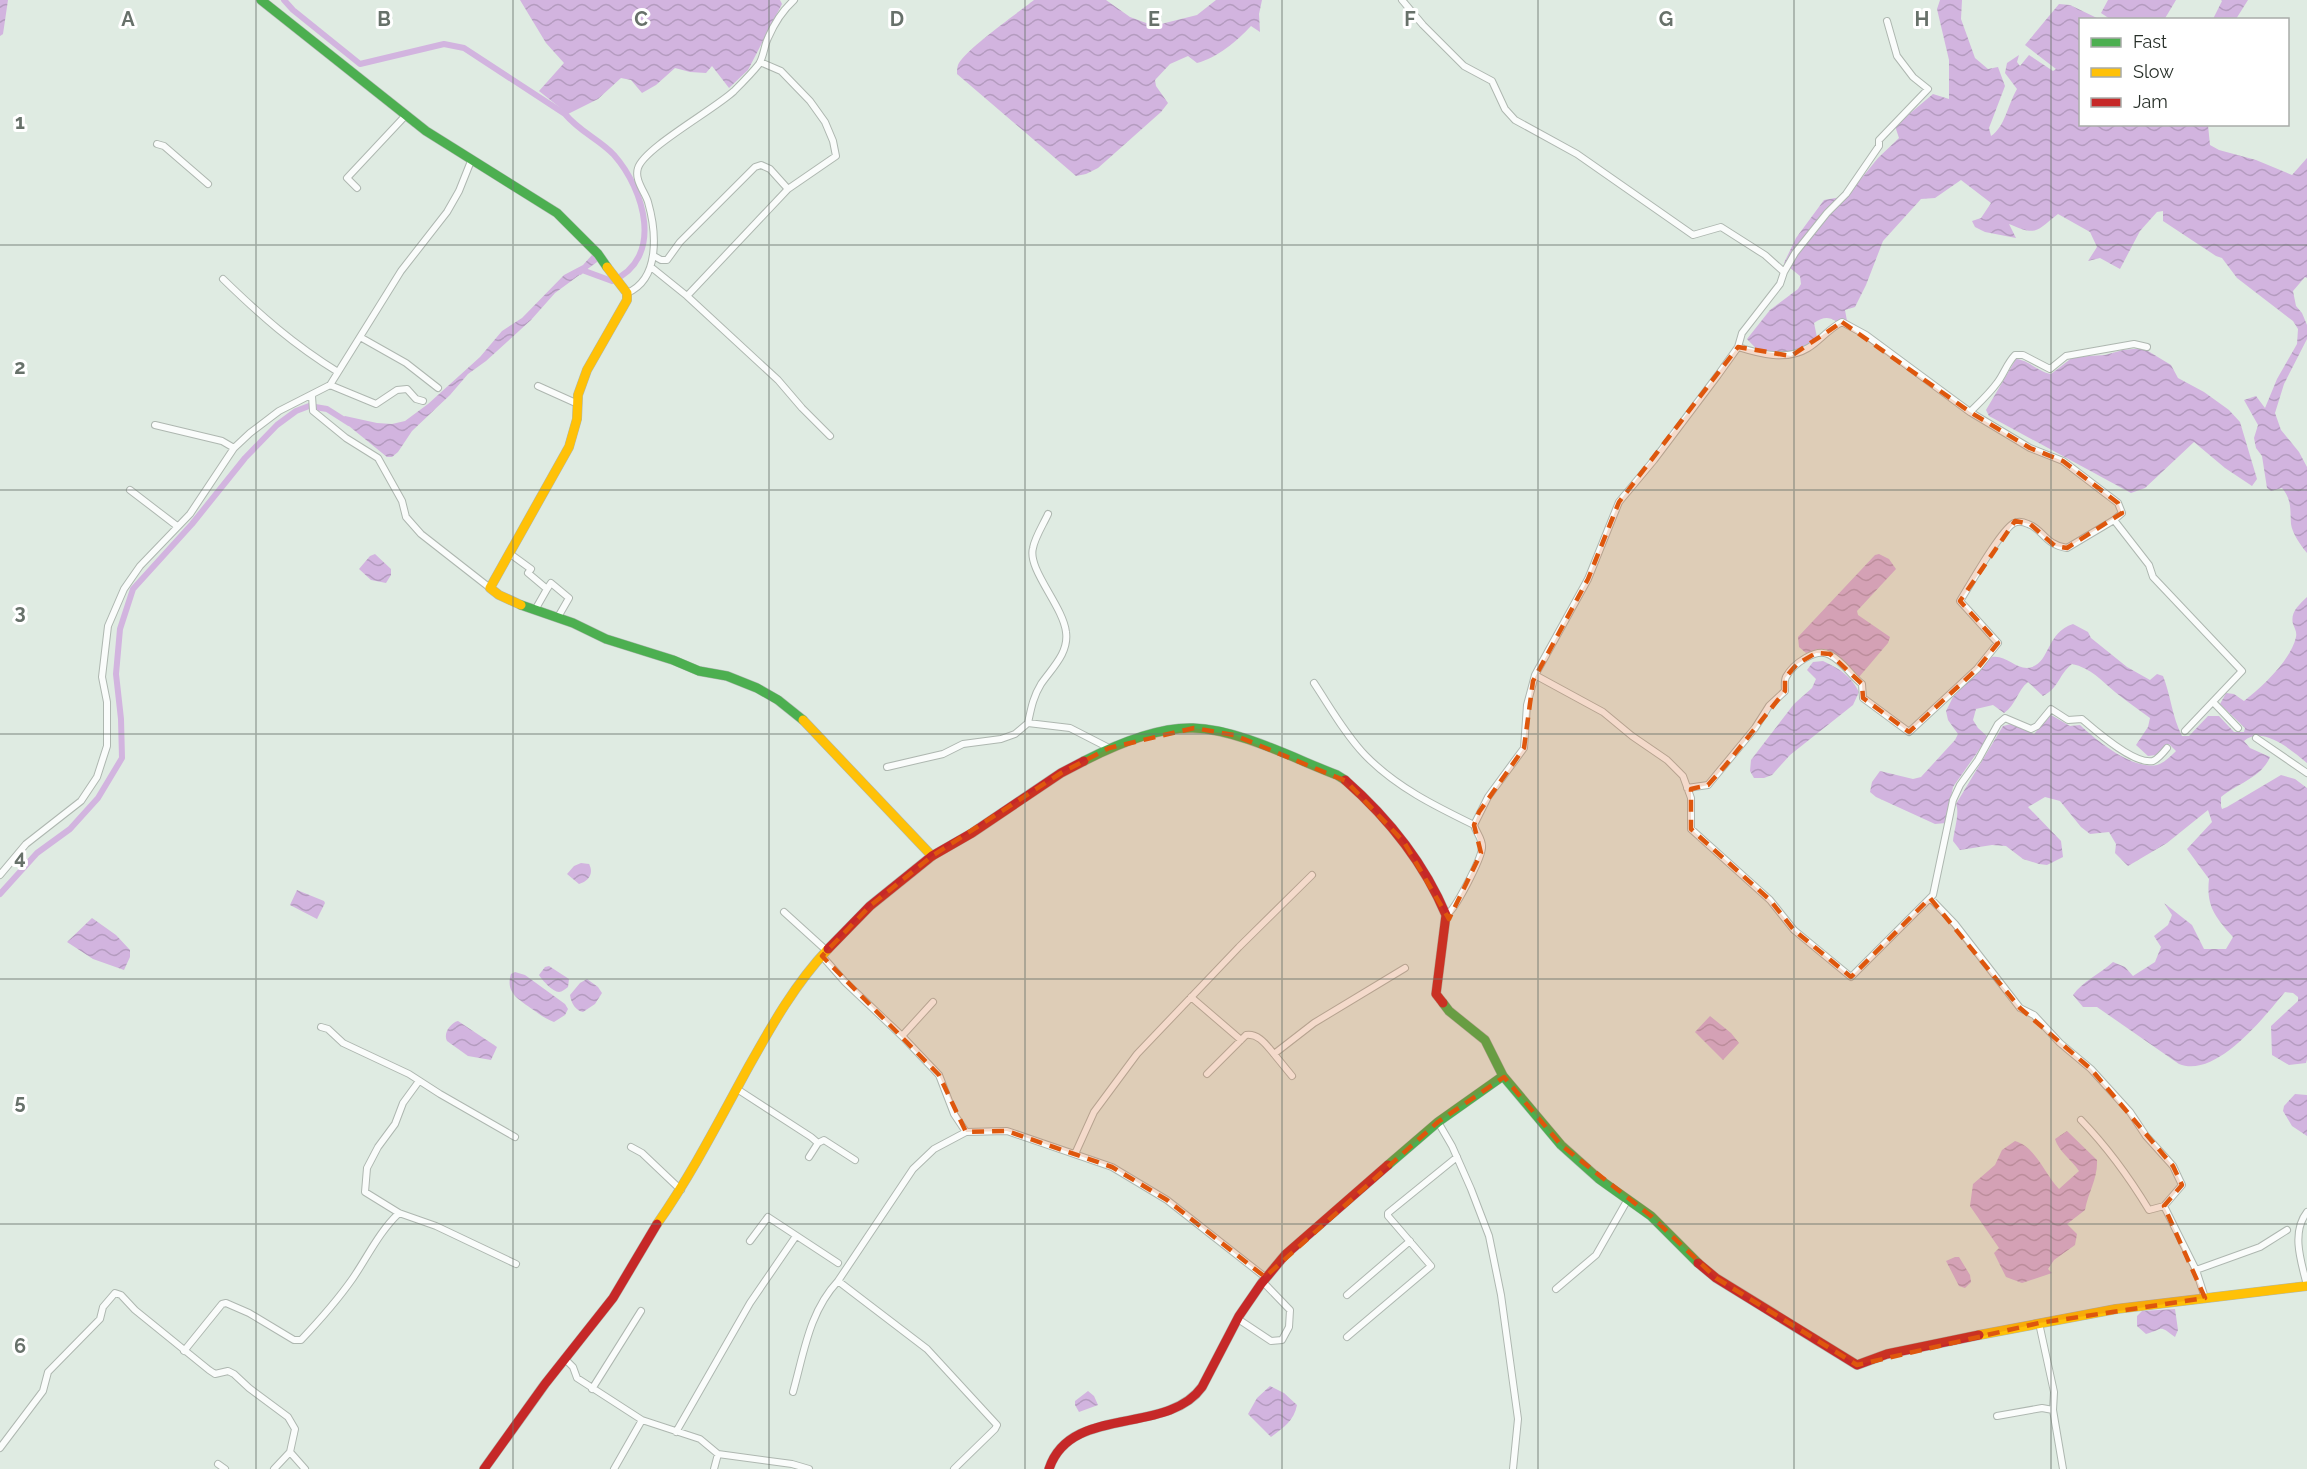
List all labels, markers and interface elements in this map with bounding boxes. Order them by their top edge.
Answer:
text: A [121,7,135,31]
text: B [377,7,391,31]
text: C [634,7,648,31]
text: D [890,7,904,31]
text: E [1148,7,1160,31]
text: F [1404,7,1416,31]
text: G [1659,7,1673,31]
text: H [1915,7,1929,31]
legend [2079,18,2289,126]
text: Fast [2133,31,2167,52]
text: Slow [2133,61,2174,82]
text: Jam [2133,91,2168,112]
text: 1 [15,110,25,134]
text: 2 [14,355,26,379]
text: 3 [14,600,26,624]
text: 4 [14,845,26,869]
text: 5 [14,1090,26,1114]
text: 6 [14,1334,26,1358]

